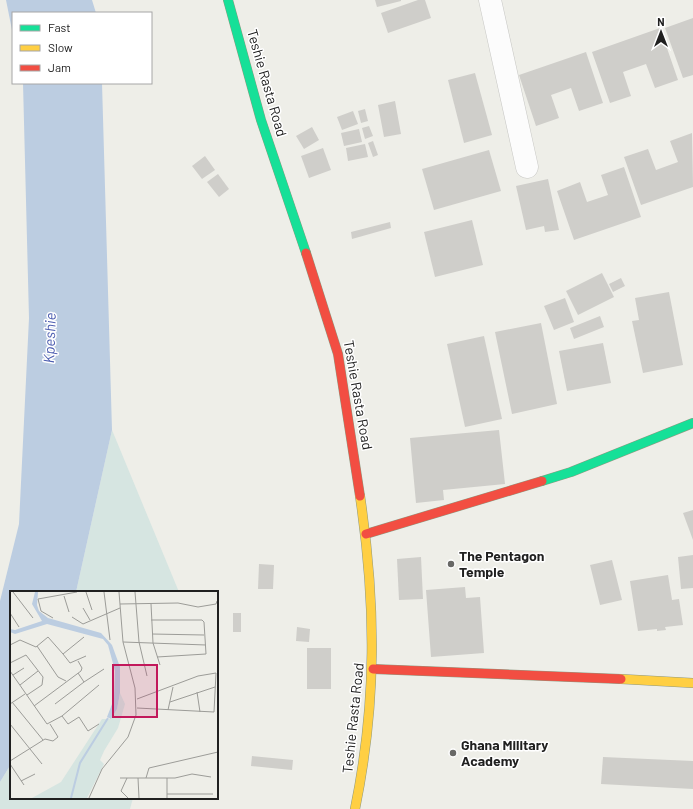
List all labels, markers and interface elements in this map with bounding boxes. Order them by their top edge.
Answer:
legend [12,12,152,84]
north arrow [641,12,681,52]
text: N [657,15,665,28]
text: Fast [48,20,71,34]
street label: Teshie Rasta Road [244,27,291,139]
text: Slow [48,40,73,54]
text: Jam [48,60,71,74]
water label: Kpeshie [39,312,59,364]
street label: Teshie Rasta Road [340,339,376,451]
place label: The Pentagon Temple [459,547,544,580]
marker: The Pentagon Temple [446,559,456,569]
inset map [10,591,218,799]
street label: Teshie Rasta Road [338,662,367,774]
place label: Ghana Military Academy [461,736,548,769]
marker: Ghana Military Academy [448,748,458,758]

